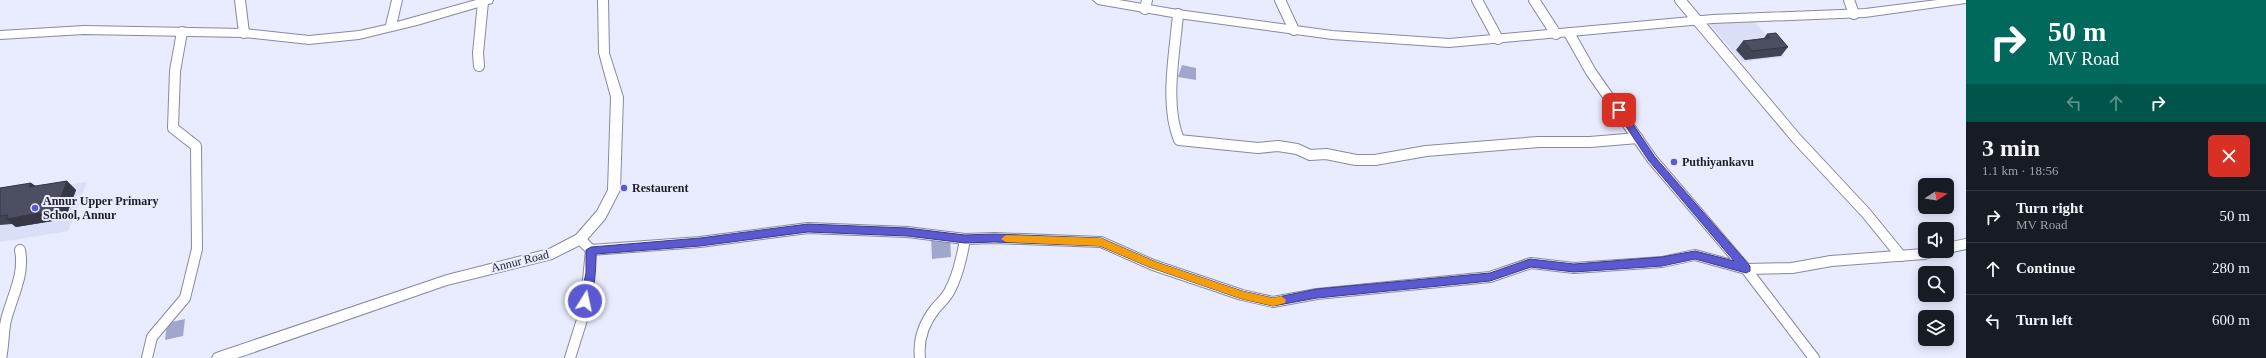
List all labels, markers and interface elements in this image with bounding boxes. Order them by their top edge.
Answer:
icon: right [1982,16,2034,68]
text: 50 m [2048,16,2106,47]
text: MV Road [2048,49,2119,69]
icon: left [2063,92,2085,114]
icon: ahead [2105,92,2127,114]
icon: right [2147,92,2169,114]
pin [1602,93,1636,127]
icon: arrive [1608,99,1630,121]
text: 3 min [1982,135,2040,161]
button: close [2208,135,2250,177]
place label: Puthiyankavu [1682,155,1754,169]
marker: Puthiyankavu [1669,157,1679,167]
text: 1.1 km · 18:56 [1982,163,2059,178]
north arrow [1918,178,1954,214]
map controls [1918,178,1954,346]
place label: Restaurent [632,181,688,195]
marker: Restaurent [619,183,629,193]
place label: Annur Upper Primary School, Annur [43,194,159,222]
text: Turn right [2016,200,2083,216]
marker: Annur Upper Primary School, Annur [30,203,40,213]
icon: right [1982,206,2004,228]
text: 50 m [2220,208,2250,224]
text: MV Road [2016,217,2067,232]
button: sound [1918,222,1954,258]
street label: Annur Road [490,247,550,275]
icon: ahead [1982,258,2004,280]
text: Continue [2016,260,2075,276]
text: 280 m [2212,260,2250,276]
button: search [1918,266,1954,302]
position arrow [564,280,606,322]
button: layers [1918,310,1954,346]
icon: left [1982,310,2004,332]
text: Turn left [2016,312,2073,328]
text: 600 m [2212,312,2250,328]

